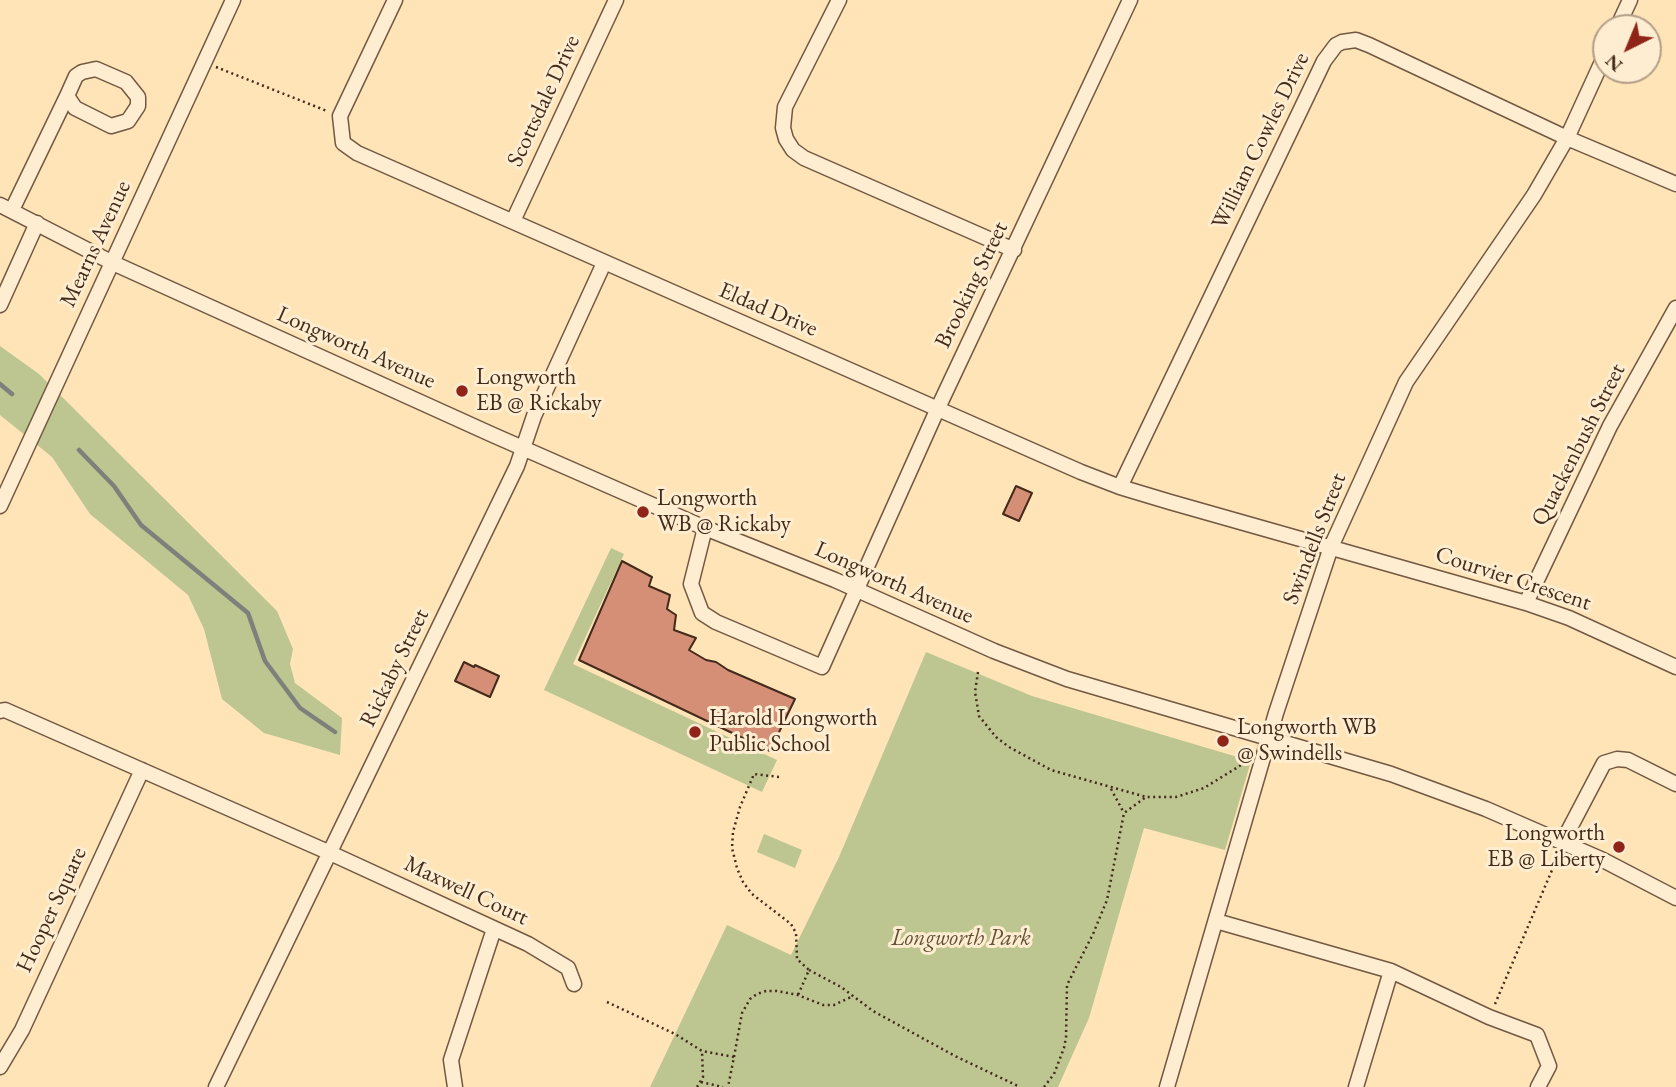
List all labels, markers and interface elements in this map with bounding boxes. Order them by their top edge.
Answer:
north arrow [1592,14,1662,84]
street label: Scottsdale Drive [502,31,586,171]
street label: William Cowles Drive [1206,48,1316,234]
text: N [1600,49,1628,78]
street label: Mearns Avenue [55,176,137,312]
street label: Brooking Street [930,217,1014,353]
street label: Eldad Drive [714,277,822,343]
street label: Longworth Avenue [272,301,440,395]
street label: Quackenbush Street [1526,359,1632,531]
place label: Longworth EB @ Rickaby [476,364,602,418]
marker: Longworth EB @ Rickaby [454,383,470,399]
street label: Swindells Street [1277,469,1353,609]
place label: Longworth WB @ Rickaby [657,485,791,539]
marker: Longworth WB @ Rickaby [635,504,651,520]
street label: Longworth Avenue [810,536,978,630]
street label: Courvier Crescent [1432,541,1594,617]
street label: Rickaby Street [355,605,435,731]
place label: Harold Longworth Public School [709,705,878,759]
place label: Longworth WB @ Swindells [1237,714,1376,768]
marker: Harold Longworth Public School [687,724,703,740]
marker: Longworth WB @ Swindells [1215,733,1231,749]
place label: Longworth EB @ Liberty [1487,820,1605,874]
marker: Longworth EB @ Liberty [1611,839,1627,855]
street label: Hooper Square [11,843,93,977]
street label: Maxwell Court [400,850,532,932]
park label: Longworth Park [891,925,1031,953]

